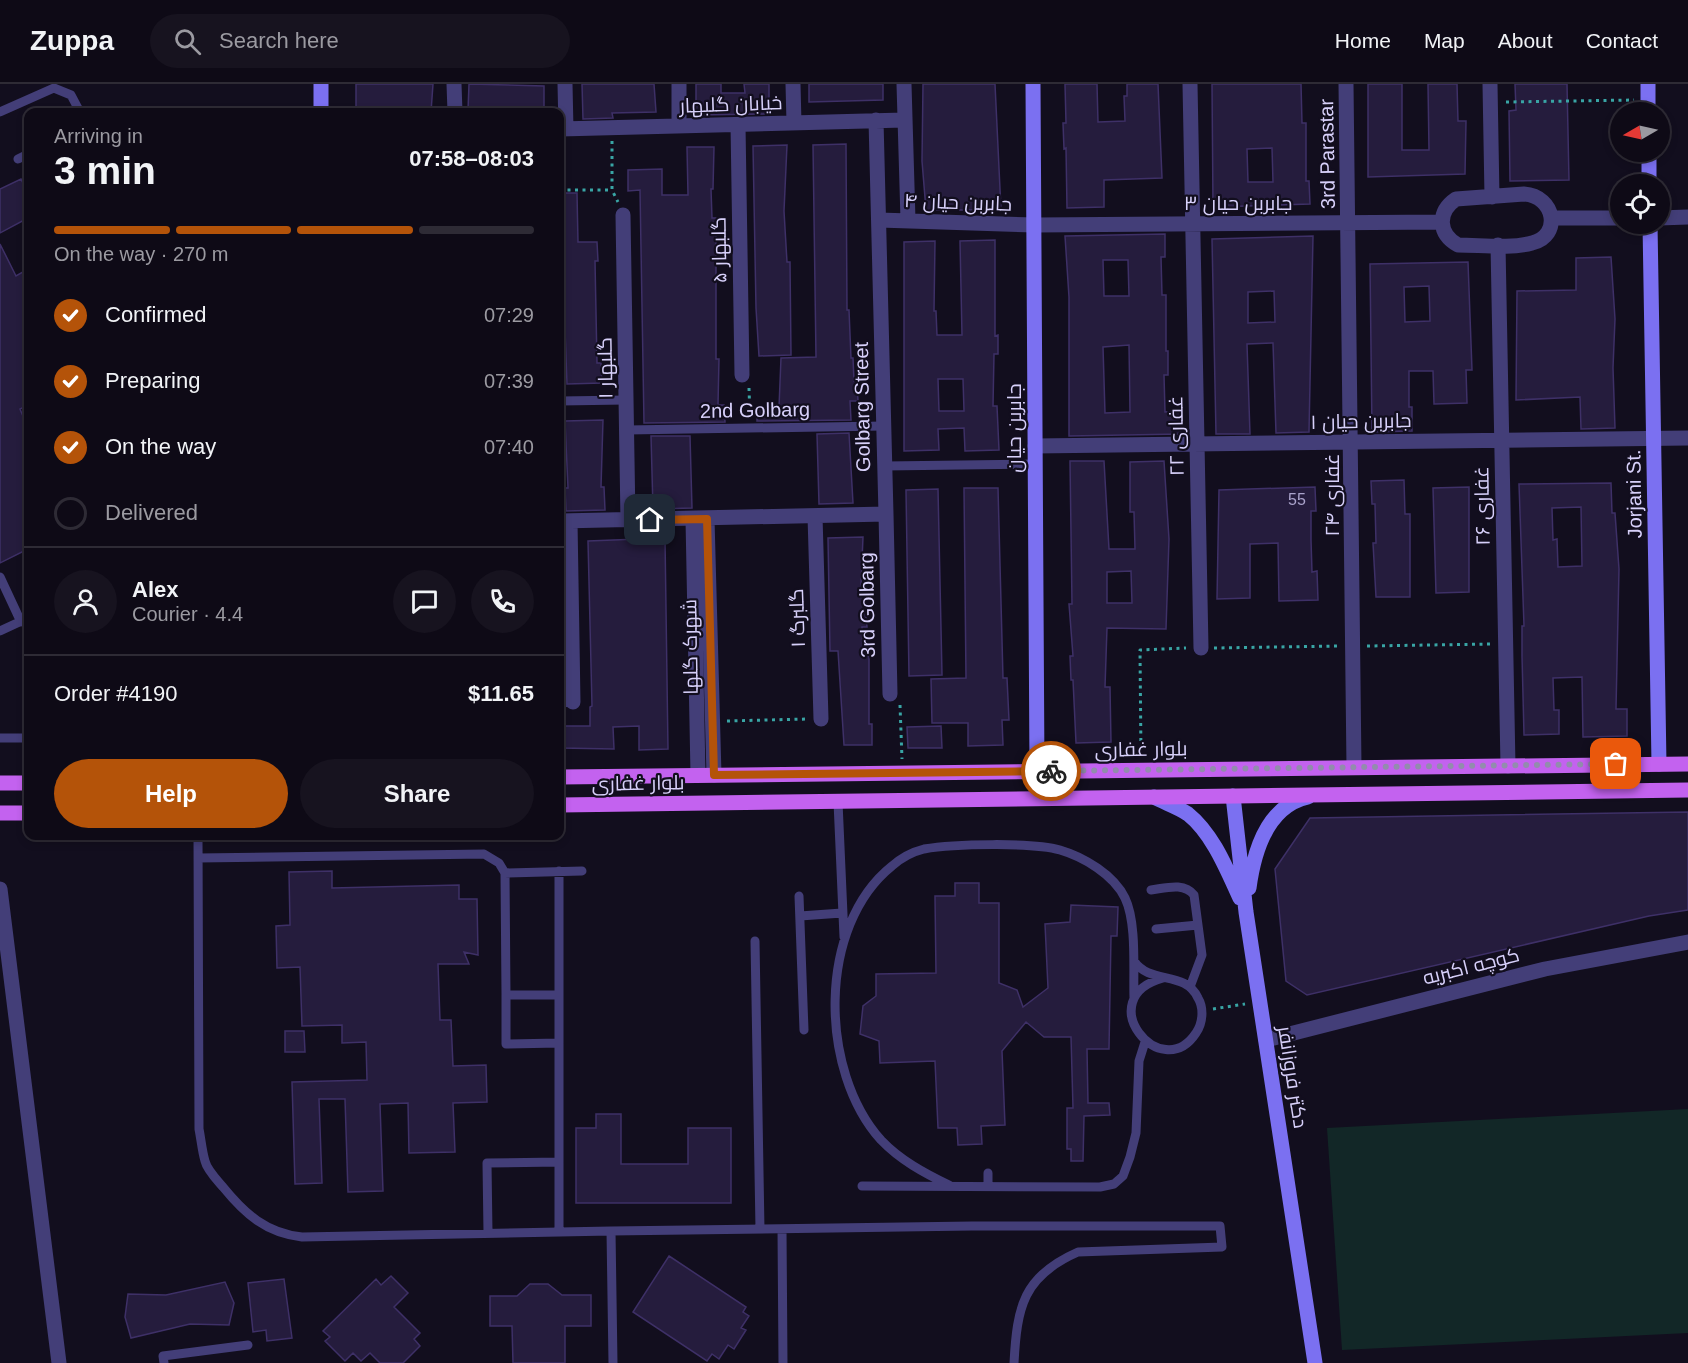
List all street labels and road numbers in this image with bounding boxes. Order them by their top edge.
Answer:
street label: خیابان گلبهار [678,91,783,119]
street label: 3rd Parastar [1315,98,1339,209]
street label: جابربن حیان ۴ [903,189,1012,217]
street label: جابربن حیان ۳ [1184,192,1292,216]
street label: گلبهار ۵ [707,217,733,283]
street label: گلبهار ۱ [593,337,619,399]
street label: Golbarg Street [850,341,874,472]
street label: جابربن حیان [1003,383,1027,473]
street label: غفاری ۲۲ [1164,396,1190,476]
street label: 2nd Golbarg [700,398,810,422]
street label: جابربن حیان ۱ [1310,409,1412,435]
street label: Jorjani St. [1622,449,1646,539]
street label: غفاری ۲۴ [1321,453,1345,537]
street label: غفاری ۲۶ [1470,466,1496,546]
street label: 3rd Golbarg [855,552,879,658]
street label: گلبرگ ۱ [785,588,810,648]
street label: شهرک گلها [678,599,704,695]
street label: بلوار غفاری [1094,737,1188,763]
street label: بلوار غفاری [591,771,685,797]
street label: کوچه اکبریه [1420,943,1522,991]
street label: دکتر فروزانفر [1273,1023,1312,1130]

